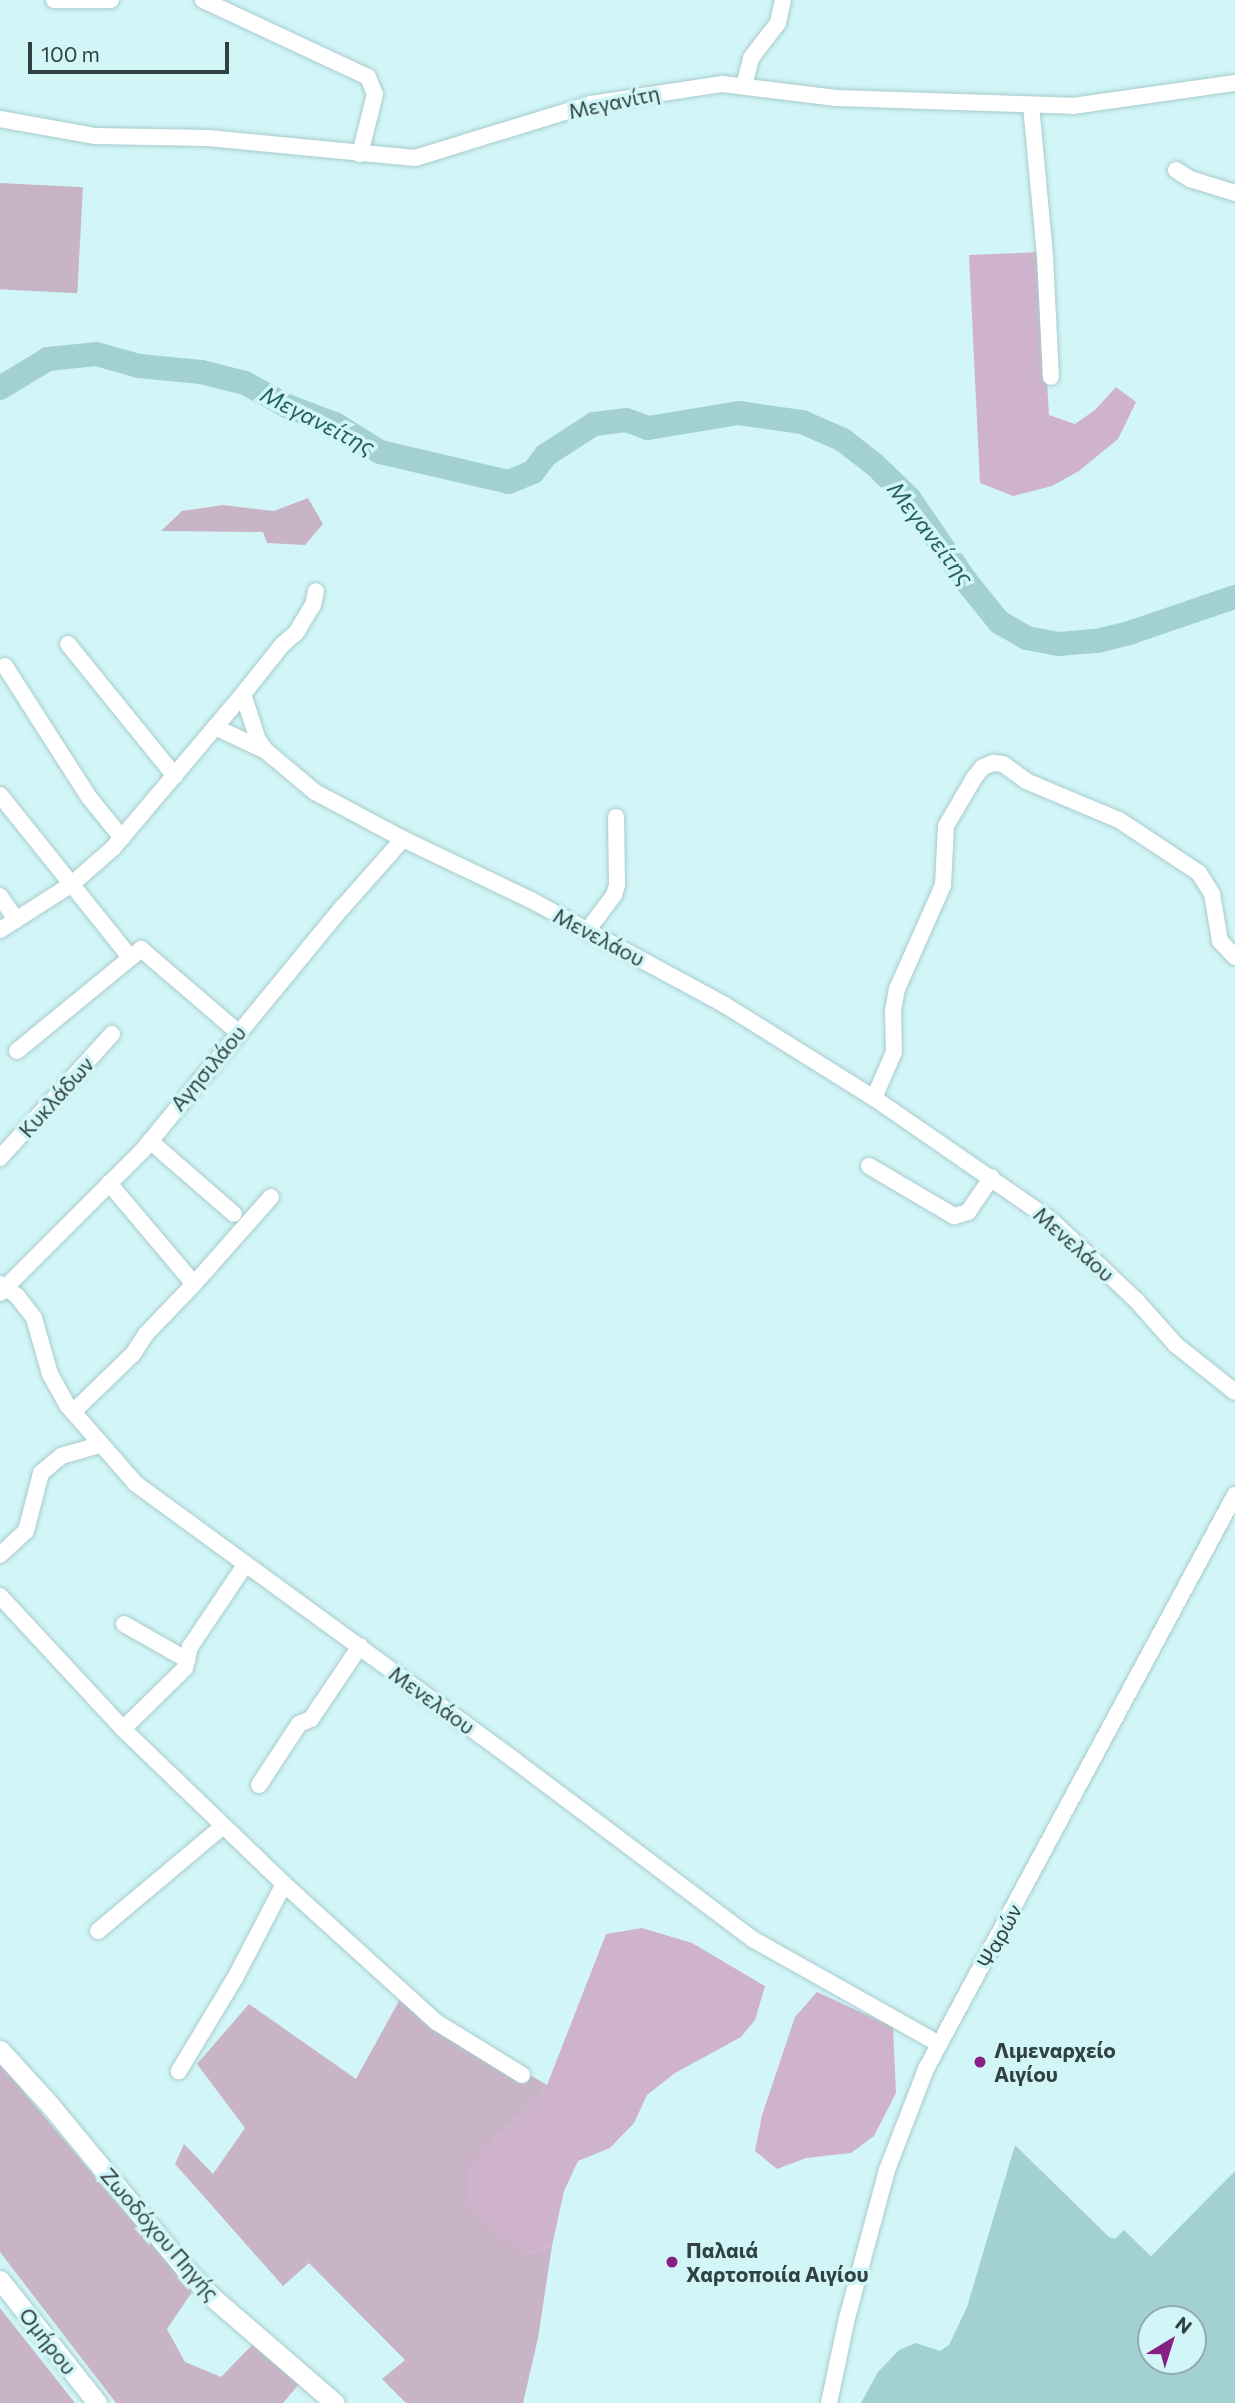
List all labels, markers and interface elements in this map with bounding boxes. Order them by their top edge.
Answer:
scale bar [32,28,233,72]
text: 100 m [41,41,100,66]
street label: Μεγανίτη [566,80,662,124]
water label: Μεγανείτης [256,380,380,460]
water label: Μεγανείτης [882,476,980,590]
street label: Μενελάου [549,903,649,971]
street label: Αγησιλάου [165,1020,251,1116]
street label: Κυκλάδων [13,1052,99,1142]
street label: Μενελάου [1029,1201,1119,1287]
street label: Μενελάου [384,1661,480,1739]
street label: Ψαρών [971,1900,1027,1972]
place label: Λιμεναρχείο Αιγίου [994,2037,1116,2087]
marker: Λιμεναρχείο Αιγίου [972,2054,988,2070]
street label: Ζωοδόχου Πηγής [96,2163,224,2305]
place label: Παλαιά Χαρτοποιία Αιγίου [686,2237,869,2287]
marker: Παλαιά Χαρτοποιία Αιγίου [664,2254,680,2270]
street label: Ομήρου [14,2303,82,2379]
north arrow [1137,2305,1207,2375]
text: N [1171,2311,1197,2338]

